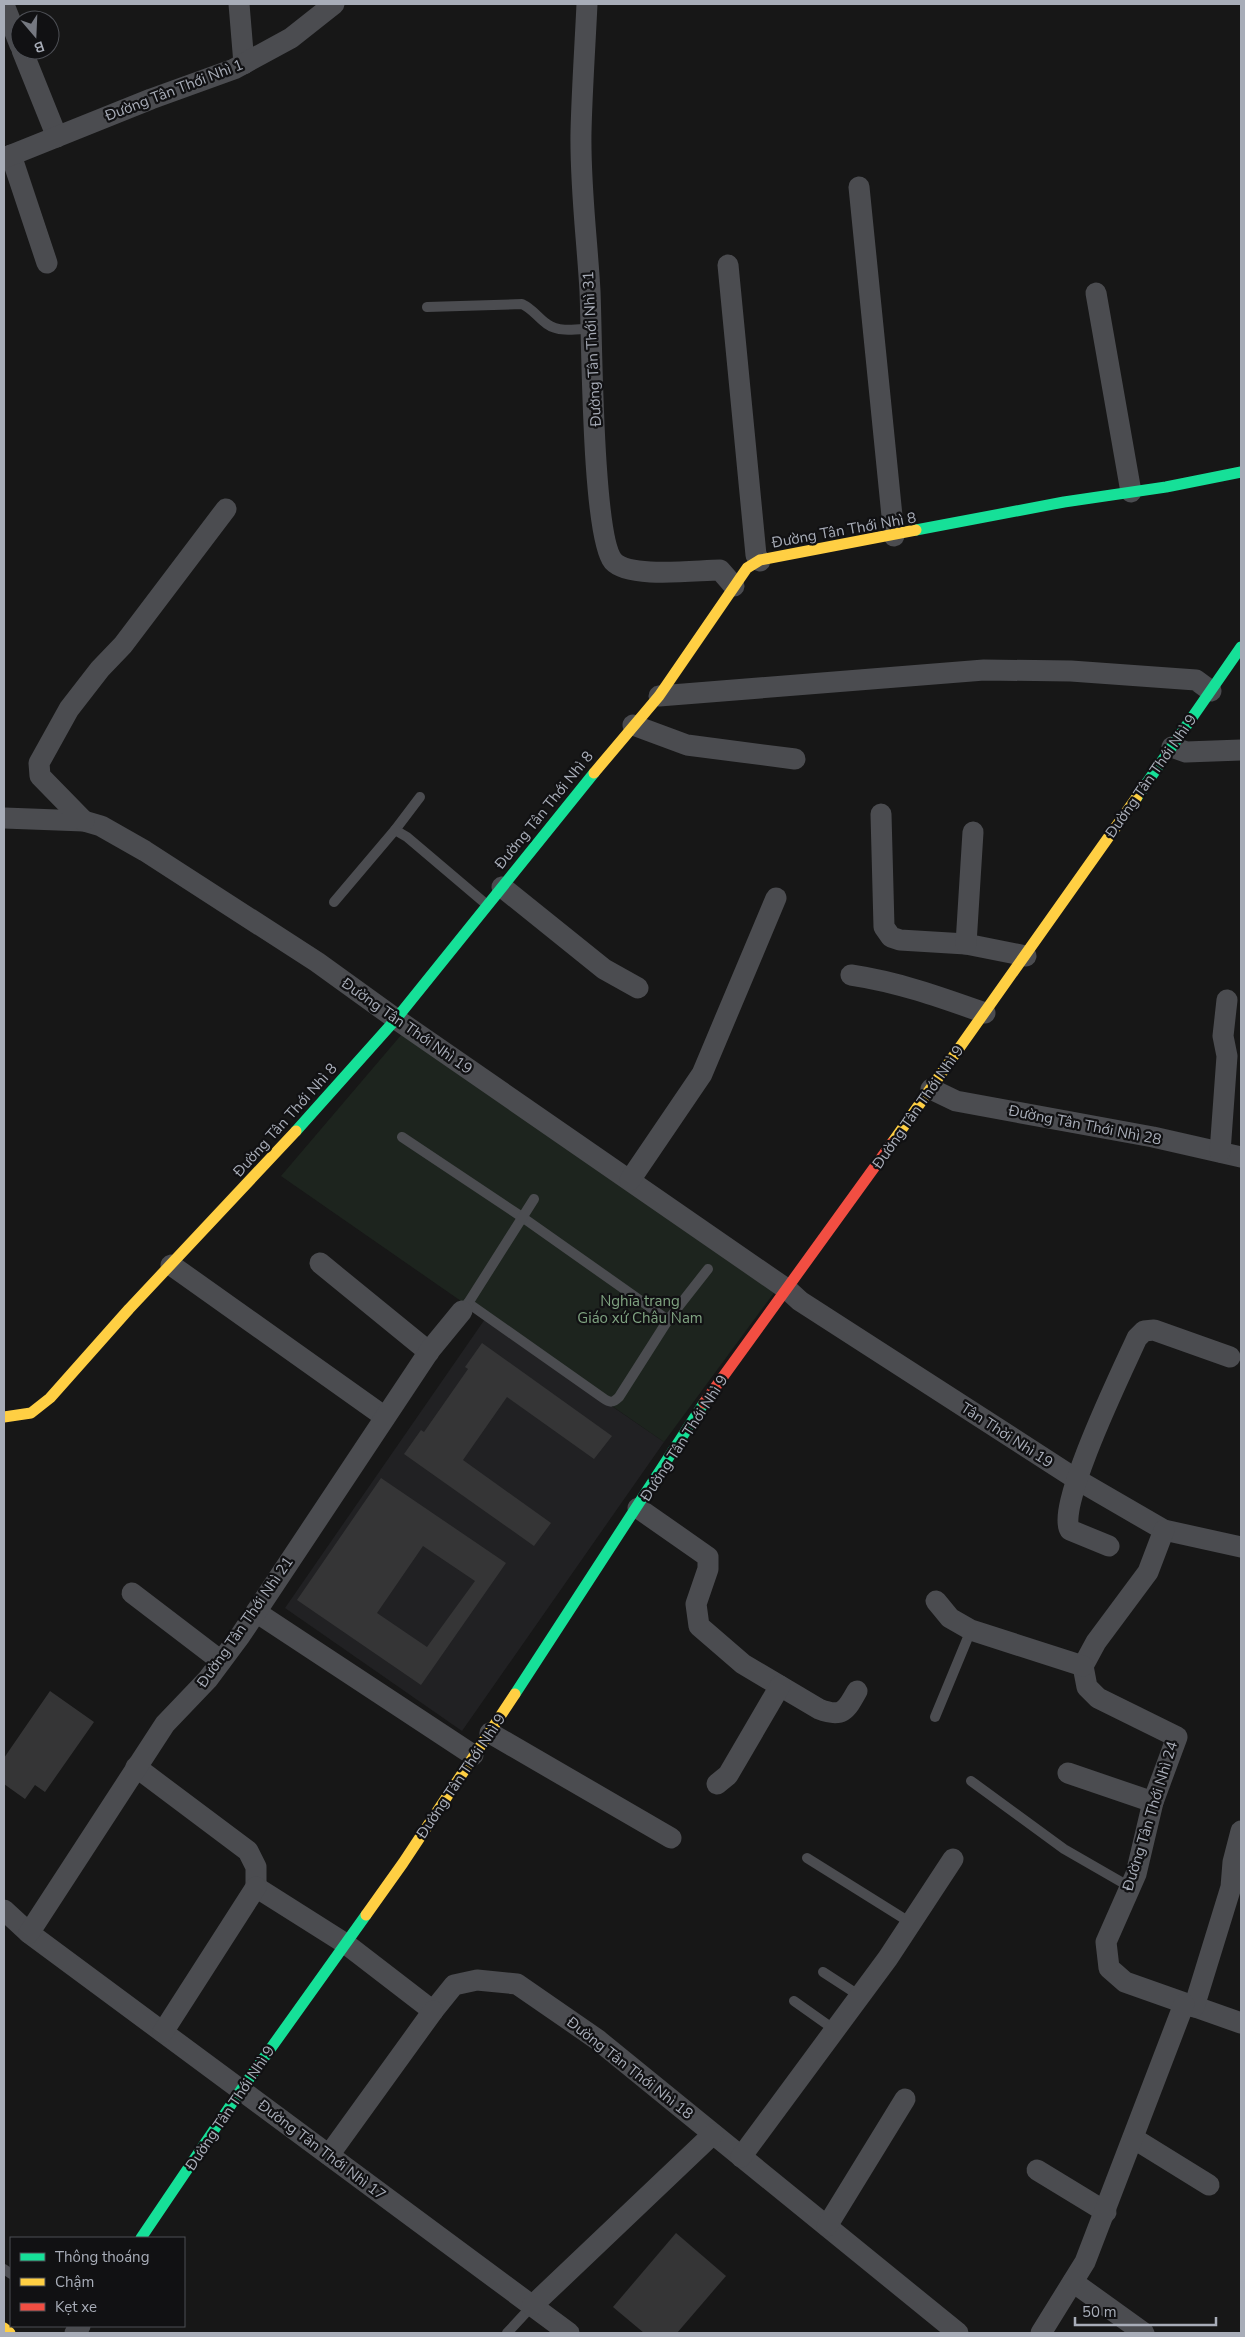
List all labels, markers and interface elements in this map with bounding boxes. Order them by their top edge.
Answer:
north arrow [10,10,60,60]
text: B [31,36,47,57]
street label: Đường Tân Thới Nhì 1 [101,54,246,126]
street label: Đường Tân Thới Nhì 31 [578,271,606,428]
street label: Đường Tân Thới Nhì 8 [769,507,918,553]
street label: Đường Tân Thới Nhì 9 [1100,710,1201,843]
street label: Đường Tân Thới Nhì 8 [490,747,598,874]
street label: Đường Tân Thới Nhì 19 [337,973,476,1079]
street label: Đường Tân Thới Nhì 9 [867,1041,968,1174]
street label: Đường Tân Thới Nhì 8 [228,1059,341,1182]
street label: Đường Tân Thới Nhì 28 [1006,1100,1163,1150]
park label: Nghĩa trang Giáo xứ Châu Nam [577,1291,703,1328]
street label: Đường Tân Thới Nhì 9 [635,1371,732,1506]
street label: Tân Thời Nhì 19 [957,1398,1057,1472]
street label: Đường Tân Thới Nhì 21 [192,1553,298,1692]
street label: Đường Tân Thới Nhì 9 [411,1710,510,1843]
street label: Đường Tân Thới Nhì 24 [1117,1739,1182,1894]
street label: Đường Tân Thới Nhì 18 [562,2012,697,2124]
street label: Đường Tân Thới Nhì 9 [180,2042,279,2175]
street label: Đường Tân Thới Nhì 17 [253,2095,390,2205]
legend [10,2237,185,2327]
text: Thông thoáng [55,2247,149,2267]
text: Chậm [55,2272,94,2292]
scale bar [1075,2294,1216,2326]
text: Kẹt xe [55,2297,97,2317]
text: 50 m [1082,2302,1117,2322]

